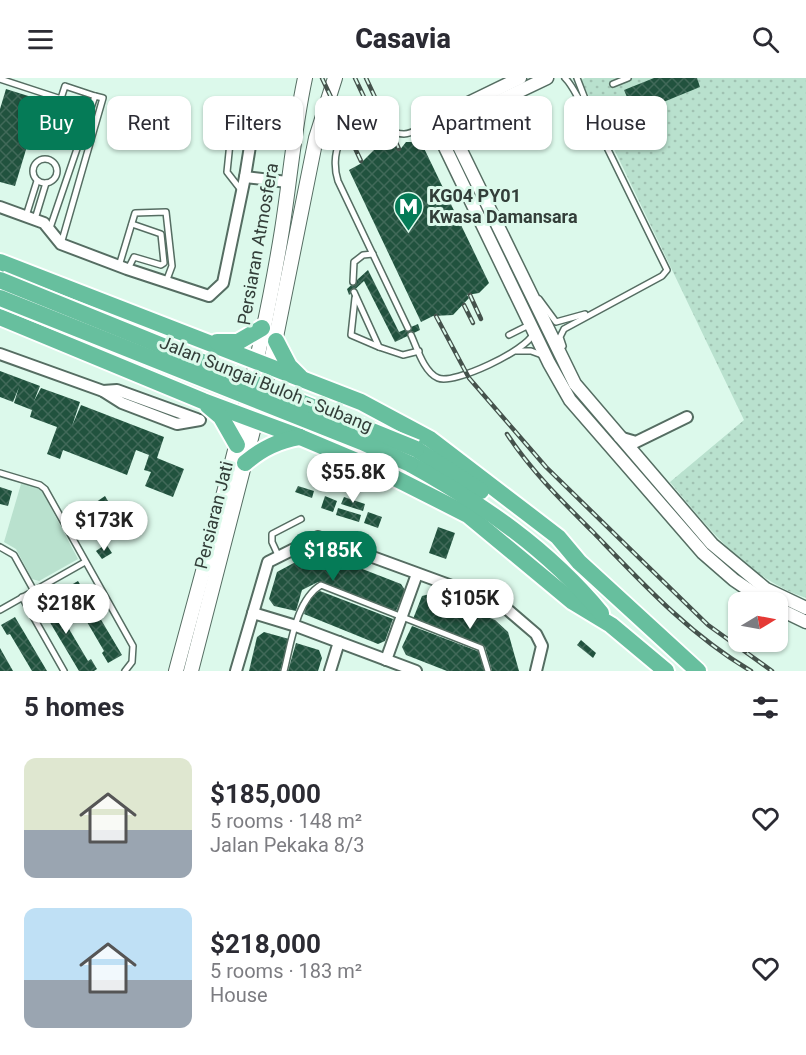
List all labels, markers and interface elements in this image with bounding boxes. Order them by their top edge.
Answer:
icon: menu [24,23,57,56]
text: Casavia [355,23,451,55]
icon: search [749,23,782,56]
chip: Buy [18,96,95,150]
chip: Rent [107,96,191,150]
chip: Filters [203,96,303,150]
chip: New [315,96,399,150]
chip: Apartment [411,96,552,150]
chip: House [564,96,667,150]
street label: Persiaran Atmosfera [233,161,282,327]
place label: KG04 PY01 Kwasa Damansara [429,185,578,227]
metro station icon: KG04 PY01 Kwasa Damansara [392,190,424,232]
street label: Jalan Sungai Buloh - Subang [157,331,376,436]
pin: $55.8K [304,453,402,504]
street label: Persiaran Jati [190,459,237,571]
text: $55.8K [321,460,385,484]
pin: $173K [62,501,146,552]
text: $173K [75,508,133,532]
pin: $185K [291,531,375,582]
text: $185K [304,538,362,562]
pin: $105K [428,579,512,630]
pin: $218K [24,584,108,635]
text: $105K [441,586,499,610]
text: $218K [37,591,95,615]
north arrow [728,592,788,652]
map controls [728,592,788,652]
icon: filters [749,691,782,724]
text: 5 homes [24,692,125,722]
text: $185,000 [210,779,321,809]
icon: home [72,782,144,854]
icon: heart [749,802,782,835]
text: 5 rooms · 148 m² [210,809,362,833]
text: Jalan Pekaka 8/3 [210,833,364,857]
text: $218,000 [210,929,321,959]
icon: home [72,932,144,1004]
icon: heart [749,952,782,985]
text: 5 rooms · 183 m² [210,959,362,983]
text: House [210,983,268,1007]

